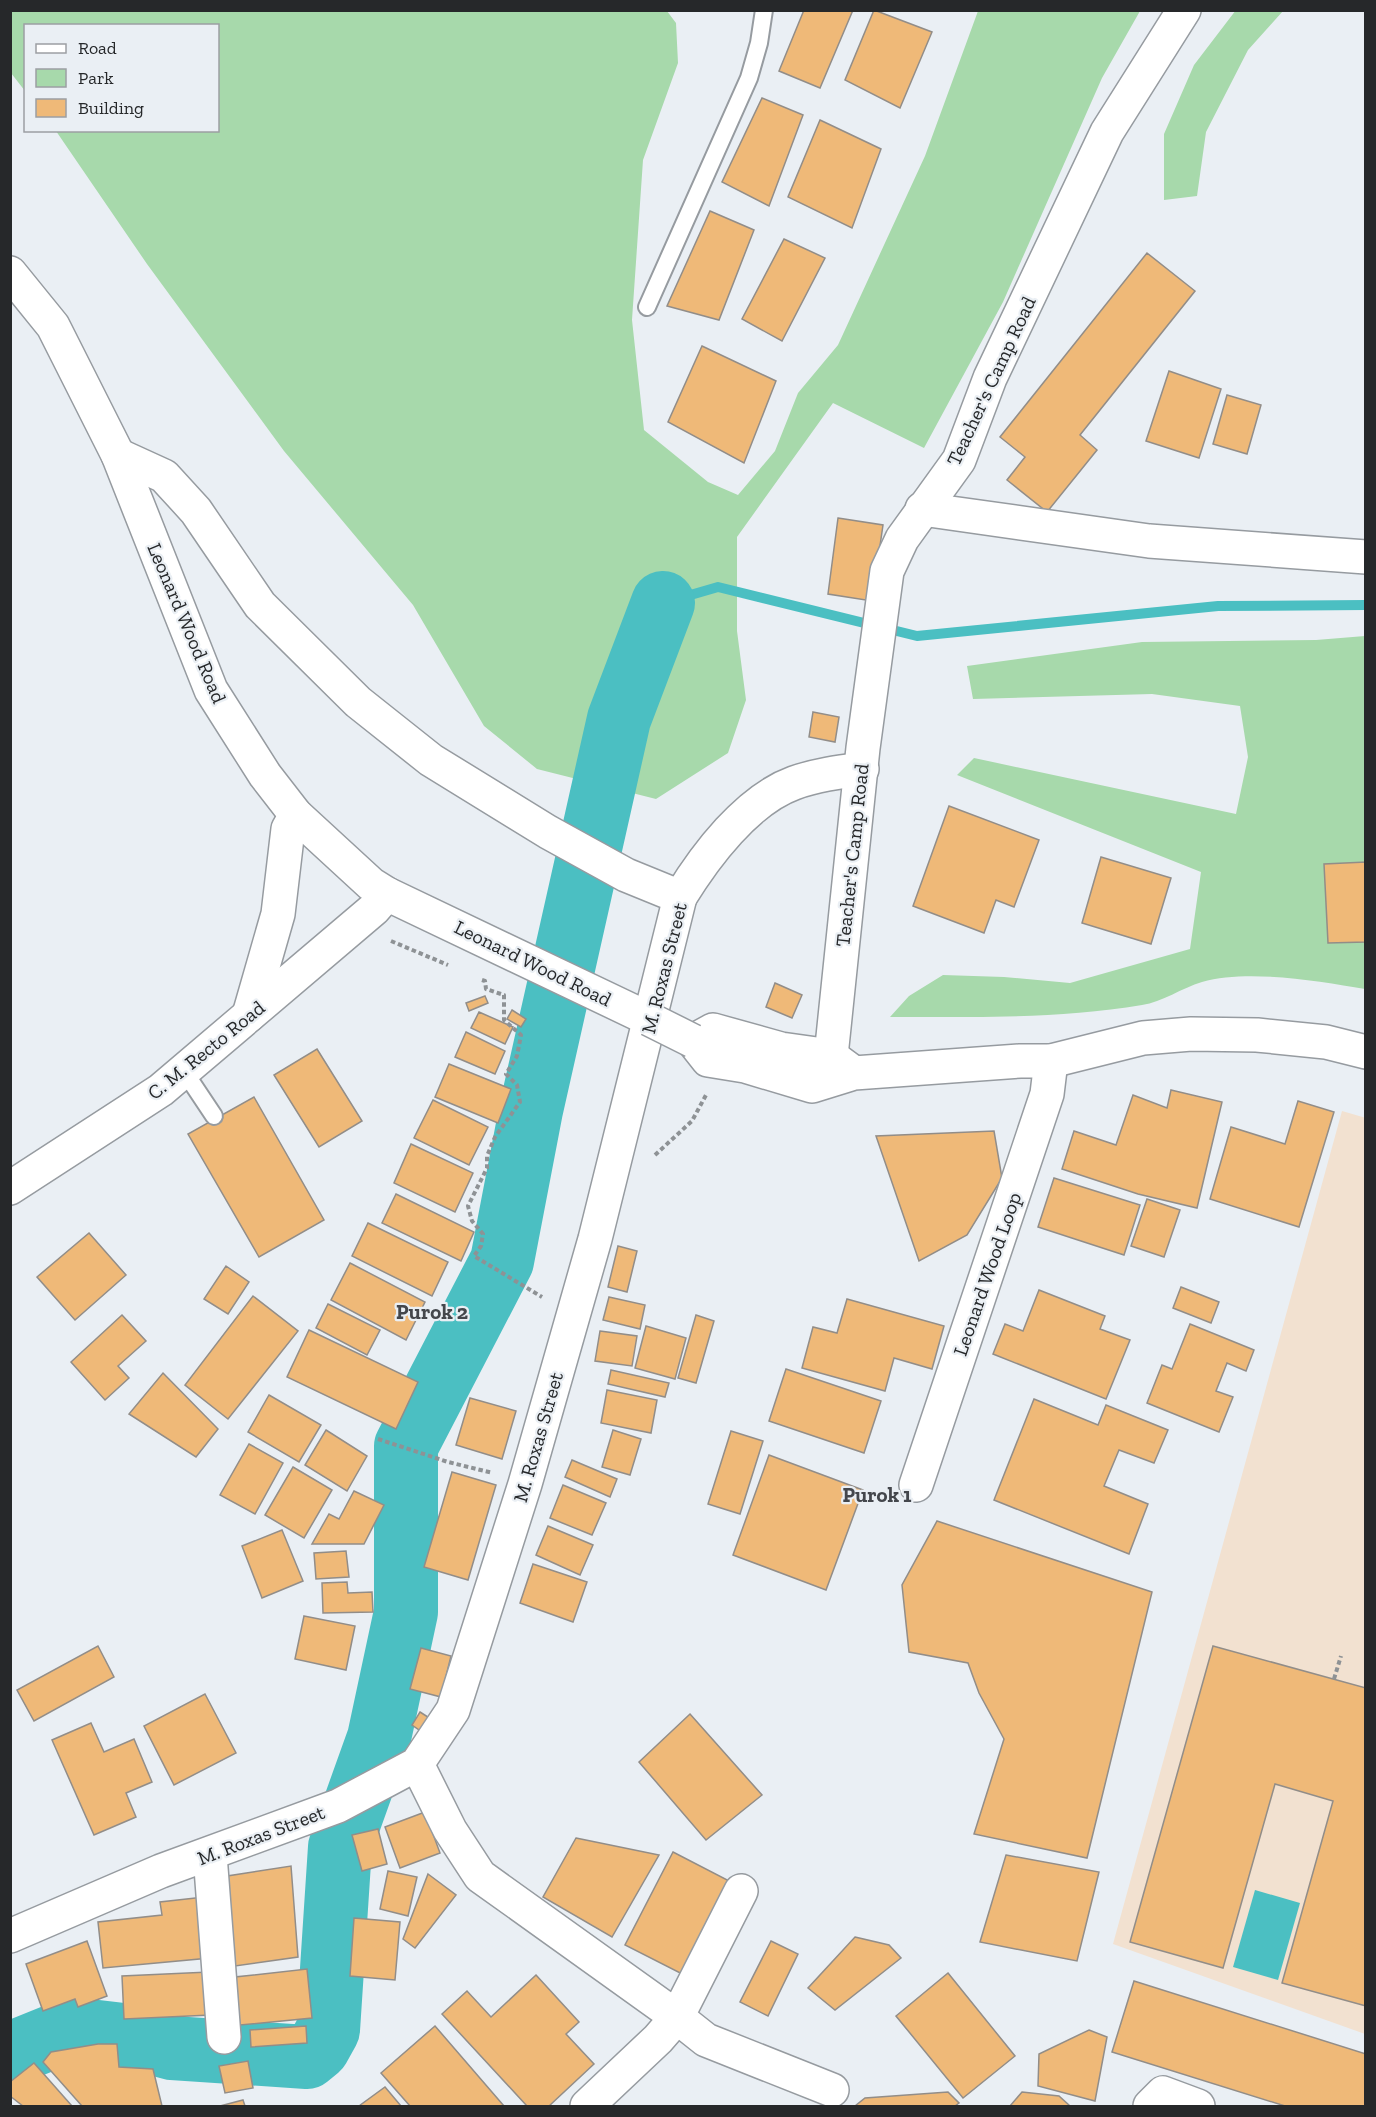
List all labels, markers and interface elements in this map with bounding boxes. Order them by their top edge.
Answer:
legend [24,24,219,132]
text: Road [78,37,117,59]
text: Park [78,67,114,89]
text: Building [78,97,144,119]
street label: Teacher's Camp Road [941,293,1041,469]
street label: Leonard Wood Road [142,539,232,707]
street label: Teacher's Camp Road [830,762,874,948]
street label: M. Roxas Street [636,899,692,1036]
street label: Leonard Wood Road [451,915,615,1011]
street label: C. M. Recto Road [142,995,270,1105]
street label: Leonard Wood Loop [948,1189,1026,1359]
district label: Purok 2 [396,1299,468,1324]
street label: M. Roxas Street [508,1369,568,1505]
district label: Purok 1 [842,1482,912,1507]
street label: M. Roxas Street [194,1800,329,1870]

